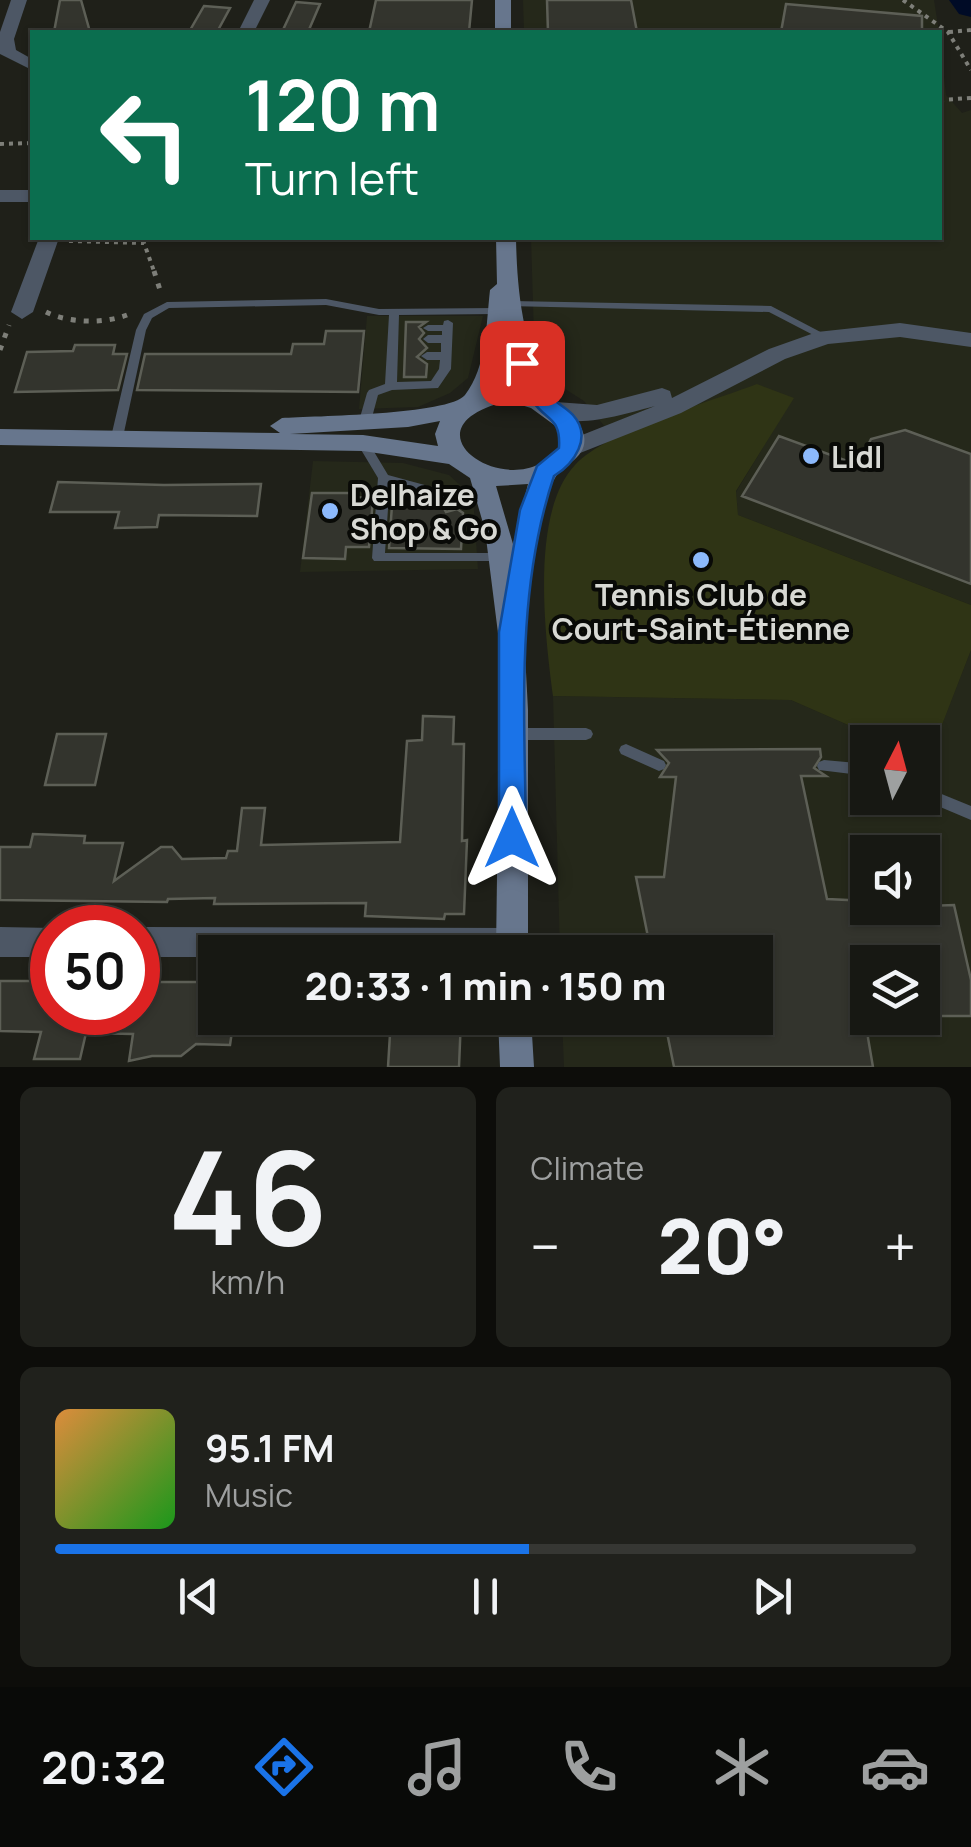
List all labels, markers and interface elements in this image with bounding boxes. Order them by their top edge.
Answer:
text: 120 m [245,56,440,152]
icon: left [80,70,210,200]
text: Turn left [245,147,419,209]
pin [480,321,565,406]
icon: arrive [495,336,550,391]
place label: Lidl [831,436,882,477]
marker: Lidl [800,445,822,467]
place label: Delhaize Shop & Go [350,474,498,549]
marker: Delhaize Shop & Go [319,500,341,522]
marker: Tennis Club de Court-Saint-Étienne [690,549,712,571]
place label: Tennis Club de Court-Saint-Étienne [552,574,850,649]
north arrow [850,725,940,815]
map controls [850,725,940,1035]
position arrow [460,786,564,890]
button: sound [850,835,940,925]
speed limit sign: 50 [30,905,160,1035]
button: layers [850,945,940,1035]
text: 20:33 · 1 min · 150 m [305,959,666,1011]
text: 46 [168,1106,328,1284]
text: Climate [531,1146,644,1190]
text: 20° [657,1194,787,1297]
text: − [531,1208,560,1284]
text: + [884,1208,916,1284]
text: km/h [211,1260,285,1304]
text: 95.1 FM [205,1421,335,1473]
text: Music [205,1473,293,1517]
icon: previous [171,1569,226,1624]
icon: pause [458,1569,513,1624]
icon: next [745,1569,800,1624]
icon: directions [249,1732,319,1802]
icon: music [402,1732,472,1802]
icon: phone [554,1732,624,1802]
icon: climate [707,1732,777,1802]
icon: car [860,1732,930,1802]
text: 20:32 [41,1736,166,1798]

